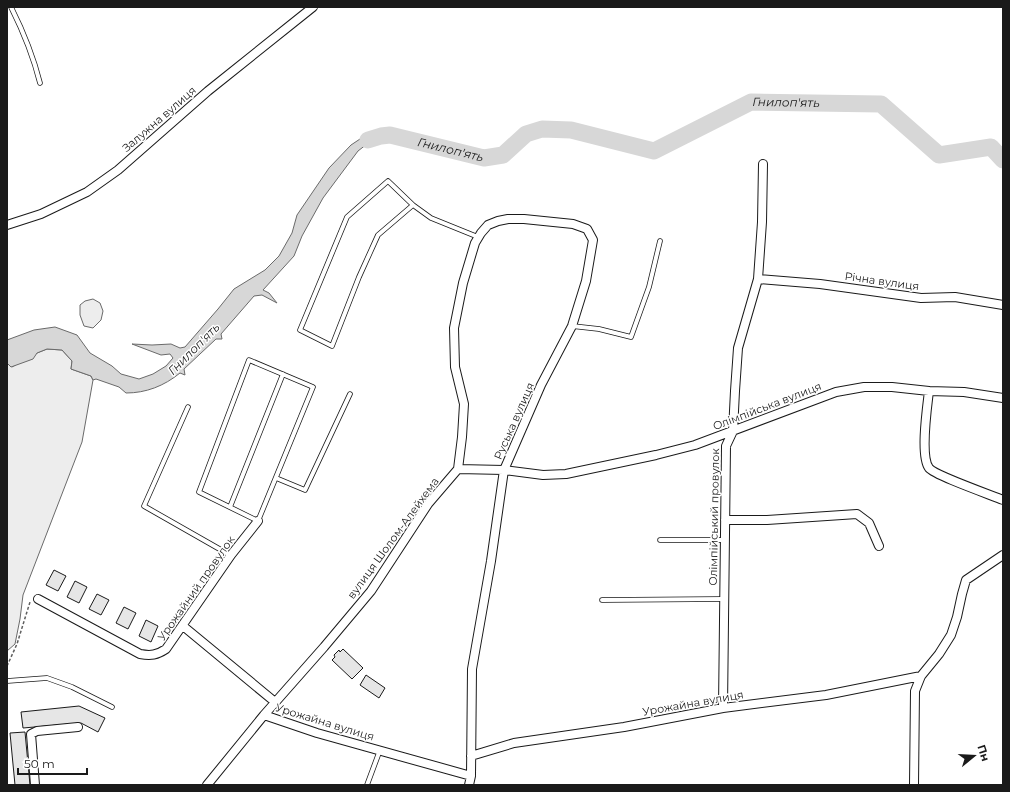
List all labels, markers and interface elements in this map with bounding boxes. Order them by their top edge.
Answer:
street label: Залужна вулиця [119,83,199,155]
water label: Гнилоп'ять [752,94,820,110]
water label: Гнилоп'ять [416,134,485,165]
street label: Річна вулиця [844,269,920,293]
water label: Гнилоп'ять [165,319,223,378]
street label: Олімпійська вулиця [711,379,823,433]
street label: Руська вулиця [491,380,537,462]
street label: Олімпійський провулок [706,448,722,586]
street label: вулиця Шолом-Алейхема [344,474,442,602]
street label: Урожайний провулок [154,532,238,643]
street label: Урожайна вулиця [641,687,745,719]
street label: Урожайна вулиця [274,700,376,744]
north arrow [954,736,994,776]
text: Пн [974,743,993,763]
scale bar [18,750,87,776]
text: 50 m [24,756,55,771]

